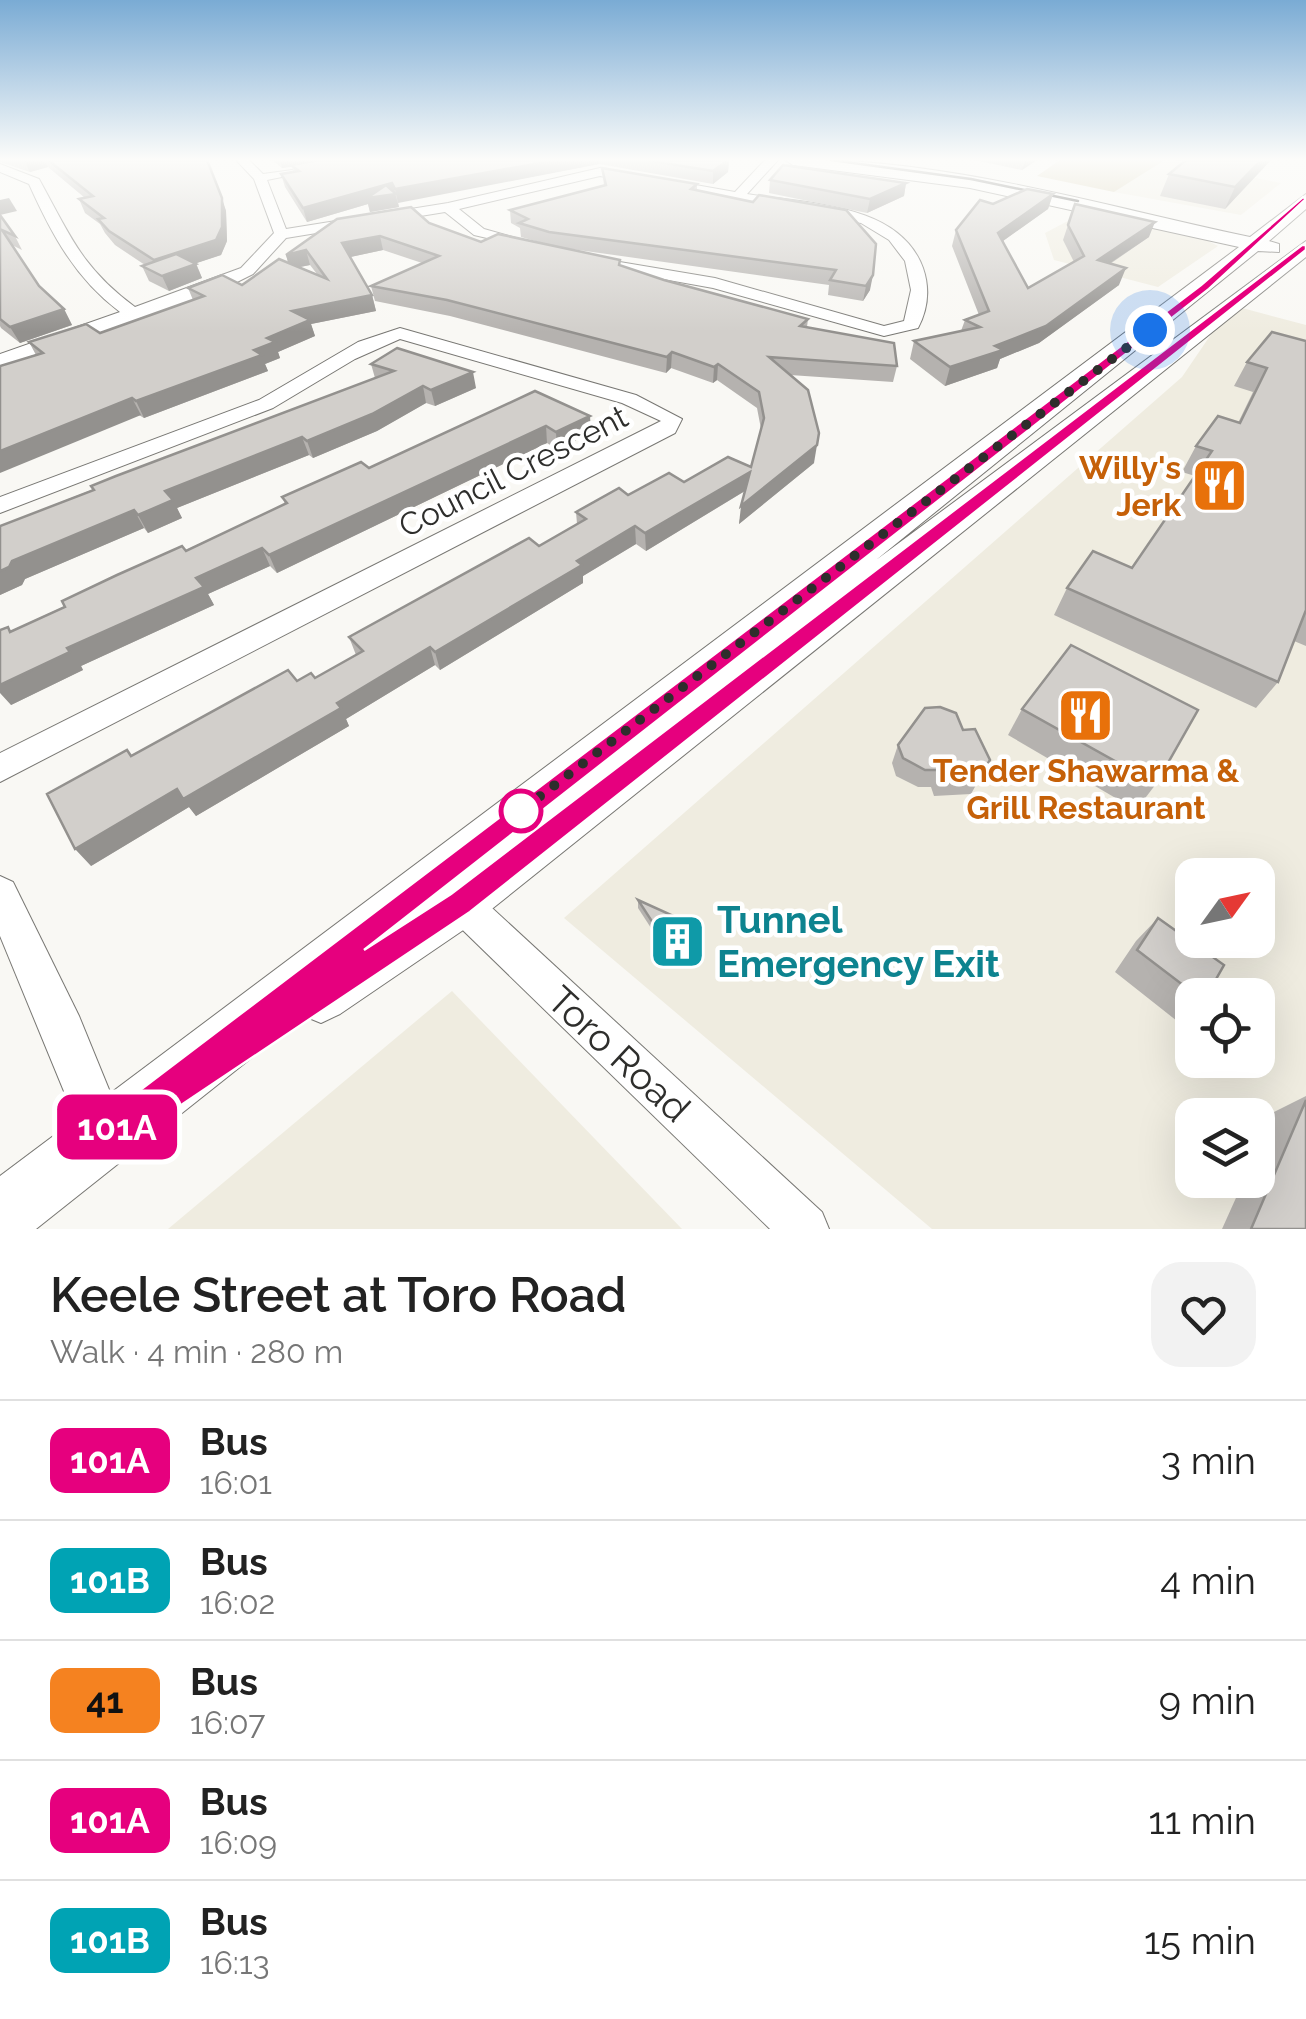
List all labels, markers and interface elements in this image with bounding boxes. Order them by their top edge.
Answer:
your location [1125,305,1175,355]
street label: Council Crescent [393,397,634,545]
place label: Willy's Jerk [1079,449,1181,523]
restaurant icon: Willy's Jerk [1190,455,1250,515]
restaurant icon: Tender Shawarma & Grill Restaurant [1056,686,1116,746]
place label: Tender Shawarma & Grill Restaurant [933,752,1240,826]
unlabelled marker [500,790,542,832]
north arrow [1175,858,1275,958]
map controls [1175,858,1275,1198]
place label: Tunnel Emergency Exit [717,897,1000,986]
building icon: Tunnel Emergency Exit [648,911,708,971]
street label: Toro Road [539,977,699,1131]
button: locate [1175,978,1275,1078]
line badge: 101A [47,1094,187,1160]
button: layers [1175,1098,1275,1198]
text: 101A [77,1107,157,1148]
button: heart [1151,1262,1256,1367]
text: Keele Street at Toro Road [50,1267,626,1323]
text: Walk · 4 min · 280 m [50,1333,343,1370]
text: Bus [200,1419,268,1464]
text: 3 min [1161,1438,1256,1483]
text: 101A [70,1440,150,1481]
text: 16:01 [200,1464,272,1501]
text: Bus [200,1539,268,1584]
text: 4 min [1160,1558,1256,1603]
text: 101B [70,1560,150,1601]
text: 16:02 [200,1584,275,1621]
text: Bus [190,1659,258,1704]
text: 9 min [1159,1678,1256,1723]
text: 41 [86,1680,124,1721]
text: 16:07 [190,1704,265,1741]
text: Bus [200,1779,268,1824]
text: 11 min [1148,1798,1256,1843]
text: 101A [70,1800,150,1841]
text: 16:09 [200,1824,277,1861]
text: Bus [200,1899,268,1944]
text: 15 min [1144,1918,1256,1963]
text: 101B [70,1920,150,1961]
text: 16:13 [200,1944,270,1981]

